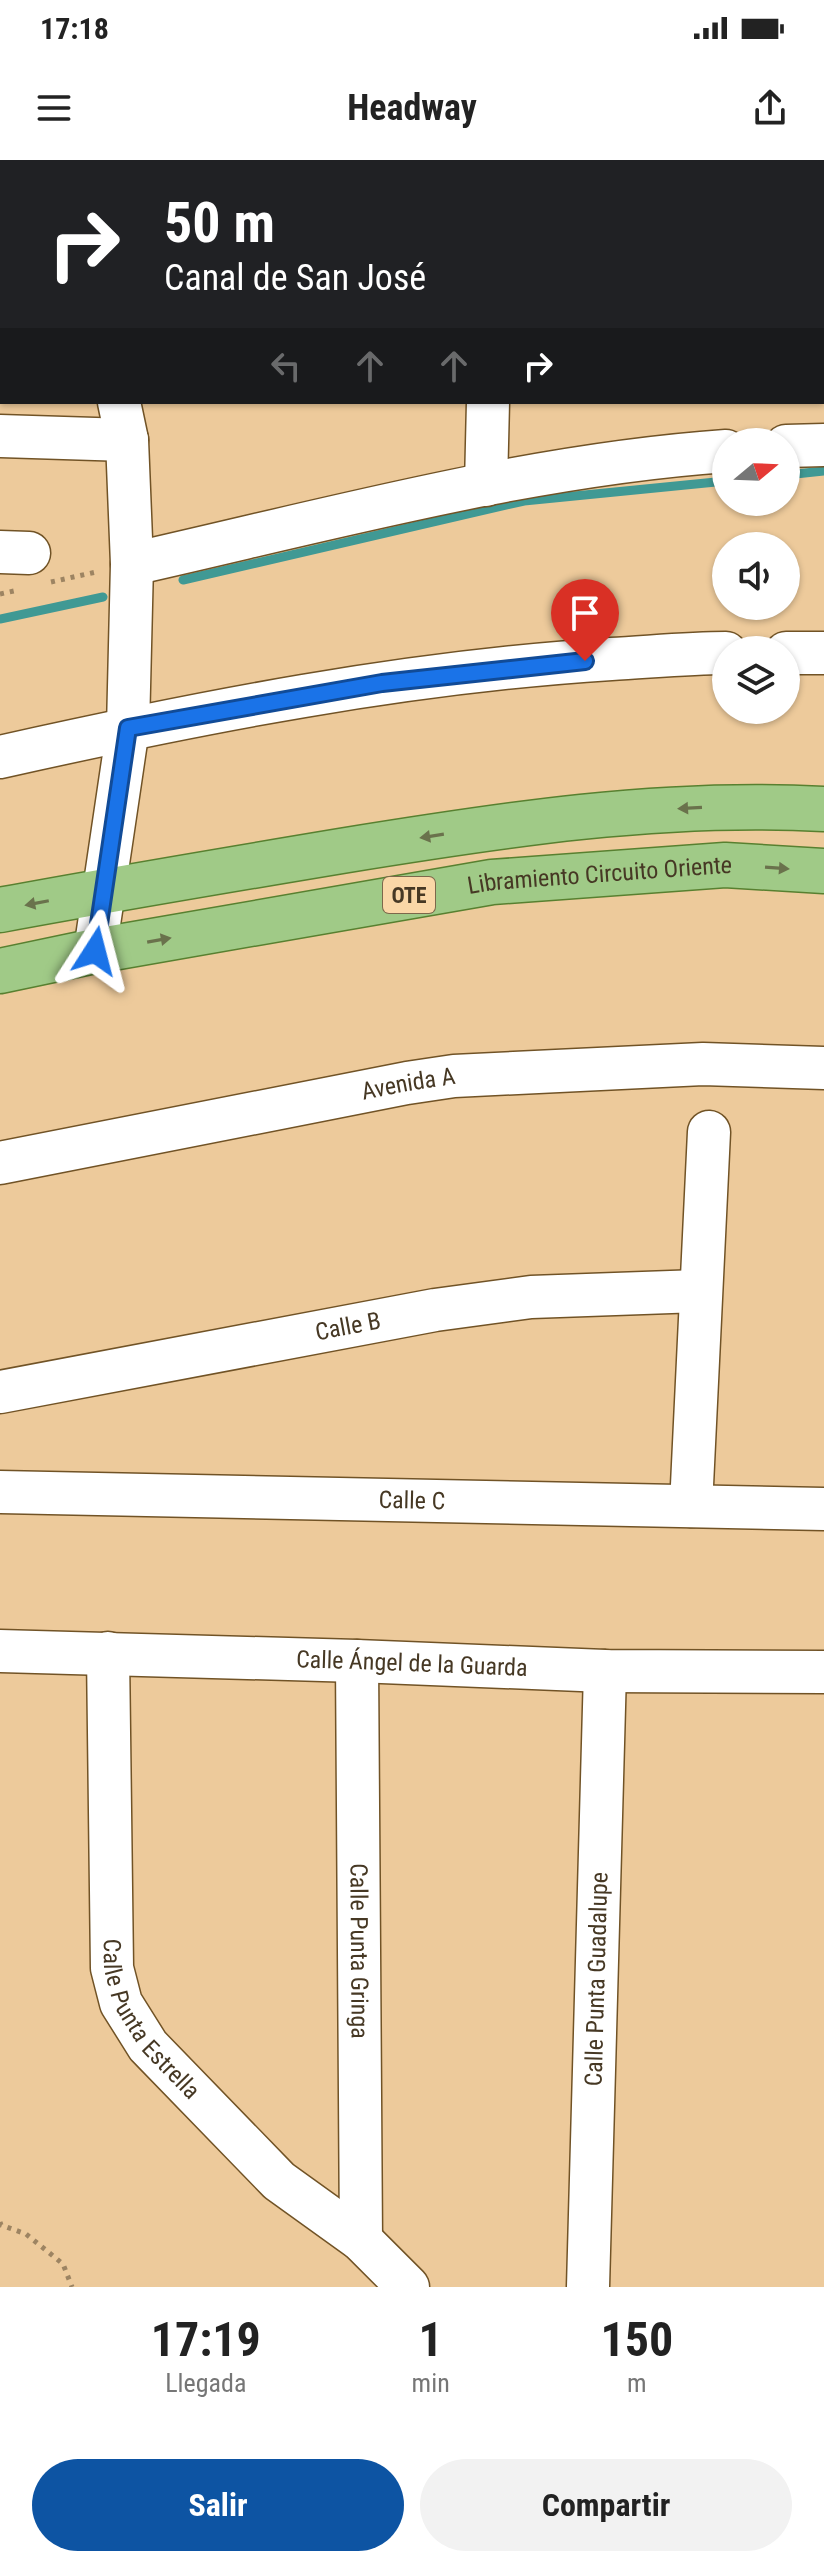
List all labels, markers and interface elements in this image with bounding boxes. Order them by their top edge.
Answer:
text: 17:18 [40,11,109,46]
icon: menu [32,86,76,130]
icon: share [748,86,792,130]
text: Headway [347,87,477,129]
text: 50 m [164,190,275,256]
icon: right [32,192,136,296]
text: Canal de San José [164,257,426,299]
icon: left [264,344,308,388]
icon: ahead [348,344,392,388]
icon: ahead [432,344,476,388]
icon: right [516,344,560,388]
north arrow [712,428,800,516]
map controls [712,428,800,724]
button: sound [712,532,800,620]
pin [551,579,619,661]
icon: arrive [563,591,607,635]
button: layers [712,636,800,724]
one-way arrow [677,802,702,815]
one-way arrow [419,830,444,843]
street label: Libramiento Circuito Oriente [465,851,733,900]
one-way arrow [765,862,790,875]
road number: OTE [383,877,435,913]
one-way arrow [25,897,50,910]
position arrow [53,909,137,993]
one-way arrow [147,933,172,945]
street label: Avenida A [359,1062,457,1106]
street label: Calle B [313,1307,383,1346]
street label: Calle C [378,1486,445,1515]
street label: Calle Ángel de la Guarda [296,1645,528,1682]
street label: Calle Punta Gringa [344,1863,374,2039]
street label: Calle Punta Guadalupe [580,1872,613,2087]
street label: Calle Punta Estrella [98,1939,206,2105]
text: 17:19 [151,2311,261,2368]
text: 1 [419,2311,443,2368]
text: 150 [600,2311,673,2368]
text: Llegada [165,2368,246,2398]
text: min [412,2368,450,2398]
text: m [627,2368,647,2398]
button: Salir [32,2459,404,2551]
button: Compartir [420,2459,792,2551]

